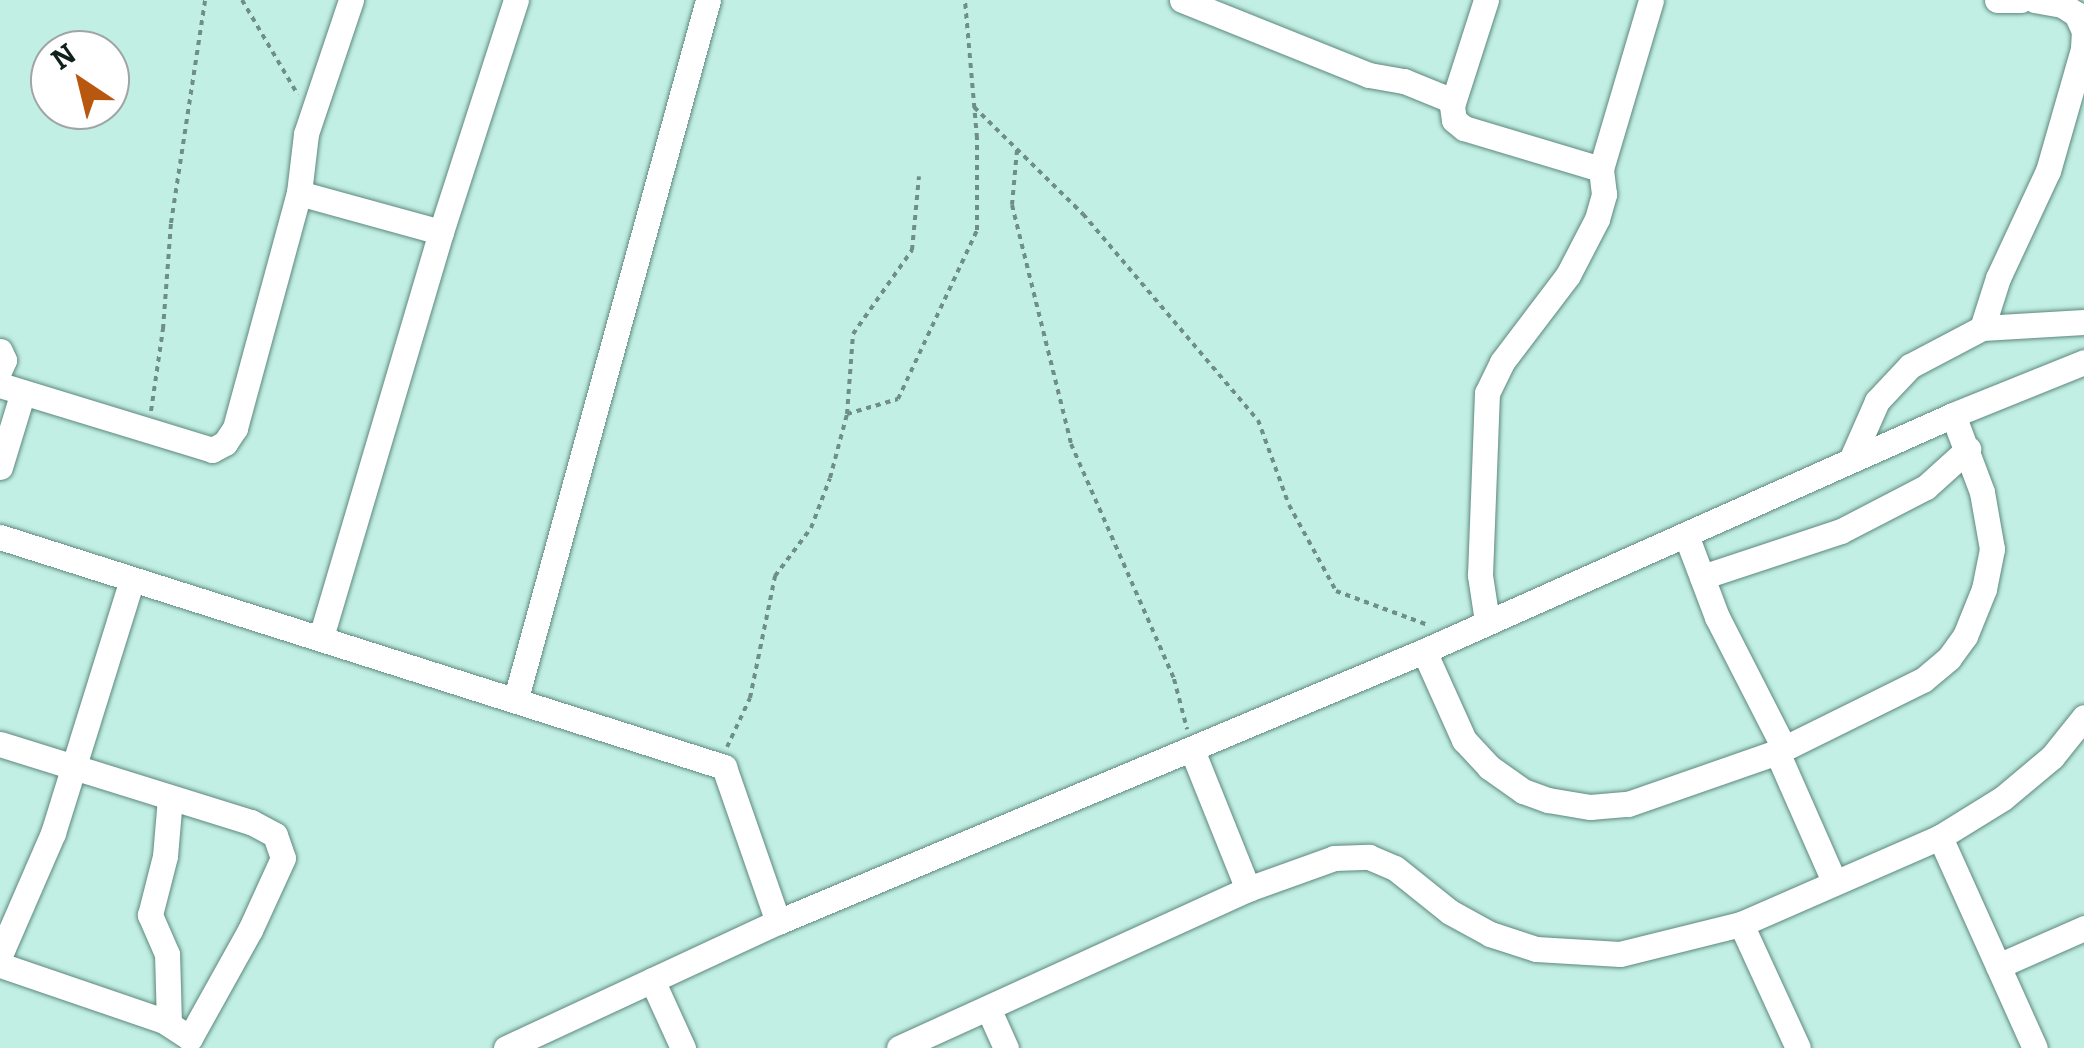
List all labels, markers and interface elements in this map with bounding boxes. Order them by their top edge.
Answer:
north arrow [30,30,130,130]
text: N [45,37,82,76]

